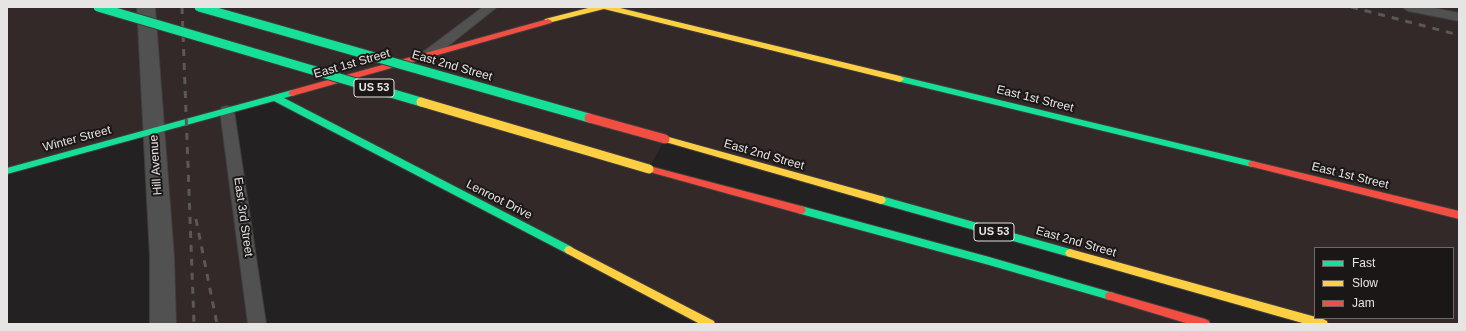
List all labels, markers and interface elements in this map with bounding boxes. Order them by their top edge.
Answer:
street label: East 1st Street [312,46,392,82]
street label: East 2nd Street [410,48,494,84]
road number: US 53 [354,79,394,97]
street label: East 1st Street [995,82,1075,116]
street label: Winter Street [41,123,113,155]
street label: Hill Avenue [147,134,165,196]
street label: East 2nd Street [722,137,806,173]
street label: East 1st Street [1310,159,1390,193]
street label: East 3rd Street [230,176,256,258]
street label: Lenroot Drive [464,177,534,223]
road number: US 53 [974,223,1014,241]
street label: East 2nd Street [1034,224,1118,260]
legend [1314,247,1454,319]
text: Fast [1352,256,1375,270]
text: Slow [1352,276,1378,290]
text: Jam [1352,296,1375,310]

